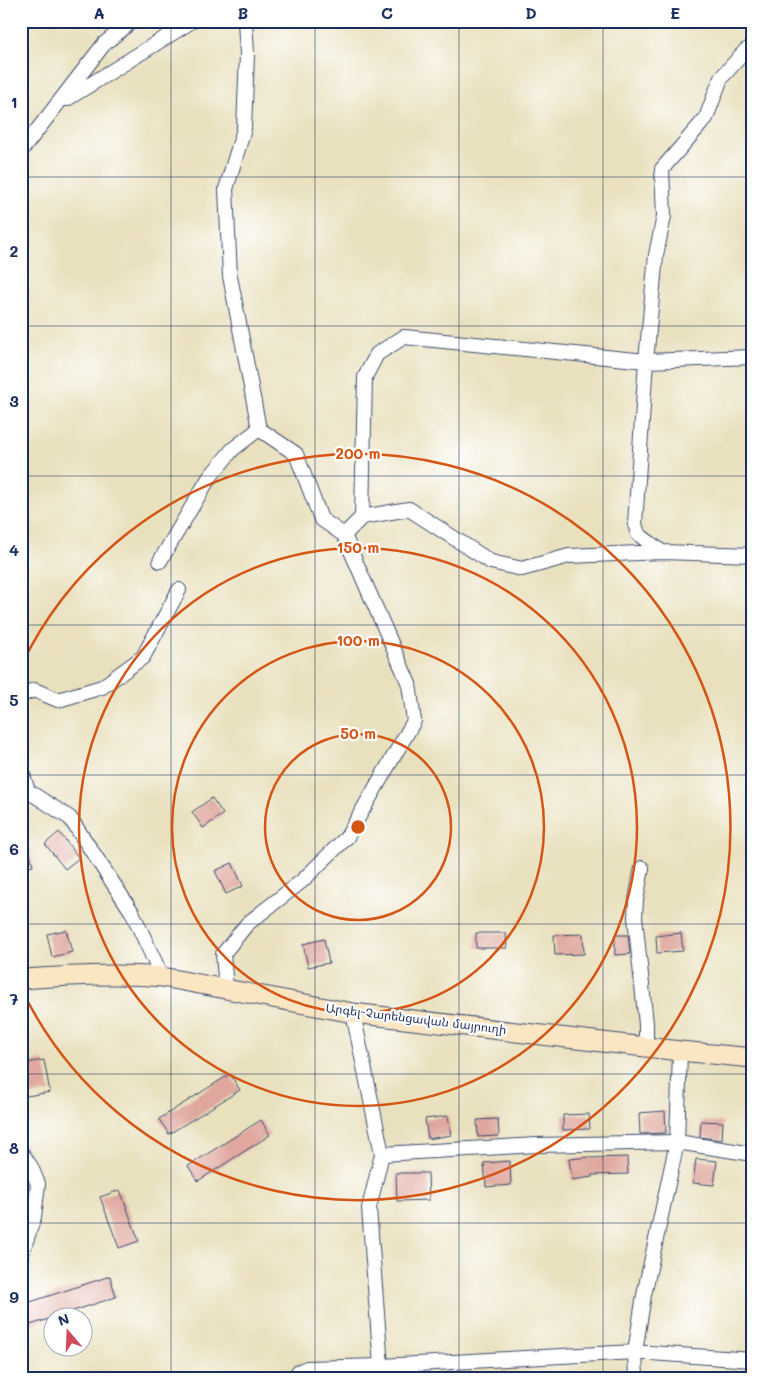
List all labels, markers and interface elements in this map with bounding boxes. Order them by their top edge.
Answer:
text: A [93,2,105,23]
text: B [238,2,248,23]
text: C [381,2,393,23]
text: D [525,2,537,23]
text: E [670,2,680,23]
text: 1 [10,91,18,112]
text: 2 [10,240,19,261]
text: 3 [9,390,19,411]
text: 200 m [336,443,381,463]
text: 150 m [337,537,379,557]
text: 4 [9,539,19,560]
text: 100 m [336,630,380,650]
text: 5 [9,689,19,710]
text: 50 m [340,723,376,743]
centre of rings [349,818,367,836]
text: 6 [9,838,19,859]
text: 7 [10,988,19,1009]
street label: Արգել-Չարենցավան մայրուղի [325,999,507,1037]
text: 8 [9,1137,19,1158]
text: 9 [9,1286,19,1307]
north arrow [42,1308,92,1358]
text: N [55,1309,72,1330]

